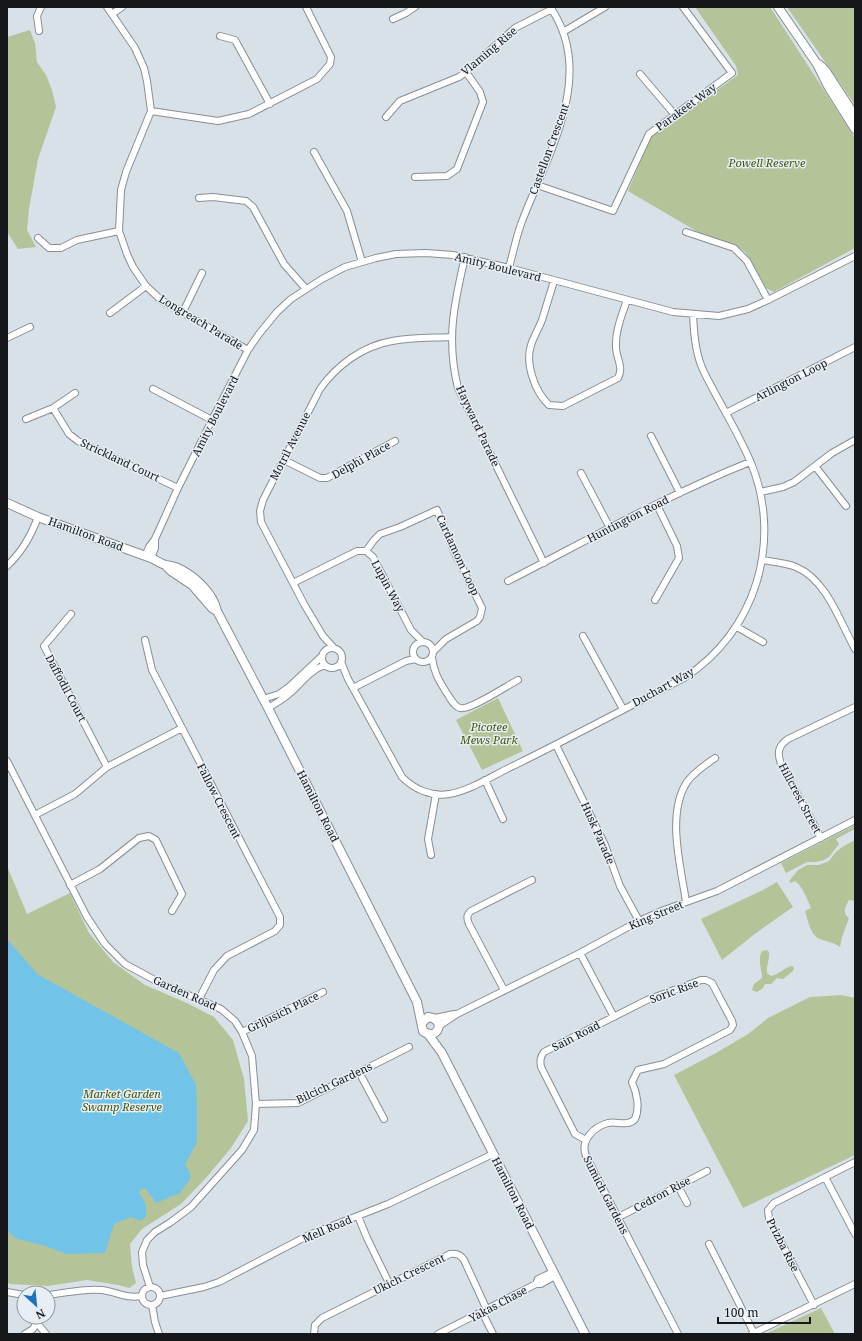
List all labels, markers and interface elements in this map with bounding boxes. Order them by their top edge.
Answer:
street label: Vlaming Rise [458,23,520,78]
street label: Parakeet Way [652,79,720,134]
street label: Castellon Crescent [525,101,572,196]
park label: Powell Reserve [728,155,806,170]
street label: Amity Boulevard [453,248,543,285]
street label: Longreach Parade [157,291,246,353]
street label: Arlington Loop [752,355,830,404]
street label: Amity Boulevard [188,373,242,459]
street label: Hayward Parade [453,383,504,469]
street label: Motril Avenue [266,409,313,483]
street label: Strickland Court [78,435,162,485]
street label: Delphi Place [329,437,393,482]
street label: Huntington Road [584,491,671,546]
street label: Cardamom Loop [433,512,484,598]
street label: Hamilton Road [47,513,126,554]
street label: Lupin Way [368,557,409,615]
street label: Daffodil Court [42,652,90,724]
street label: Duchart Way [629,663,697,710]
park label: Picotee Mews Park [459,719,518,747]
street label: Fallow Crescent [194,760,245,841]
street label: Hillcrest Street [776,760,825,836]
street label: Hamilton Road [294,767,343,845]
street label: Husk Parade [578,799,619,866]
street label: King Street [626,896,685,933]
street label: Garden Road [151,972,220,1013]
street label: Soric Rise [647,975,700,1006]
street label: Grljusich Place [244,988,321,1035]
street label: Sain Road [549,1017,603,1054]
street label: Bilcich Gardens [293,1058,374,1107]
park label: Market Garden Swamp Reserve [82,1086,163,1114]
street label: Sumich Gardens [580,1153,633,1237]
street label: Hamilton Road [489,1154,538,1232]
street label: Cedron Rise [631,1172,693,1215]
street label: Mell Road [300,1211,354,1246]
street label: Prizba Rise [764,1215,803,1274]
street label: Ukich Crescent [370,1250,447,1297]
street label: Yakas Chase [465,1282,529,1326]
north arrow [16,1285,56,1325]
scale bar [718,1299,810,1325]
text: 100 m [724,1304,759,1321]
text: N [33,1306,48,1323]

